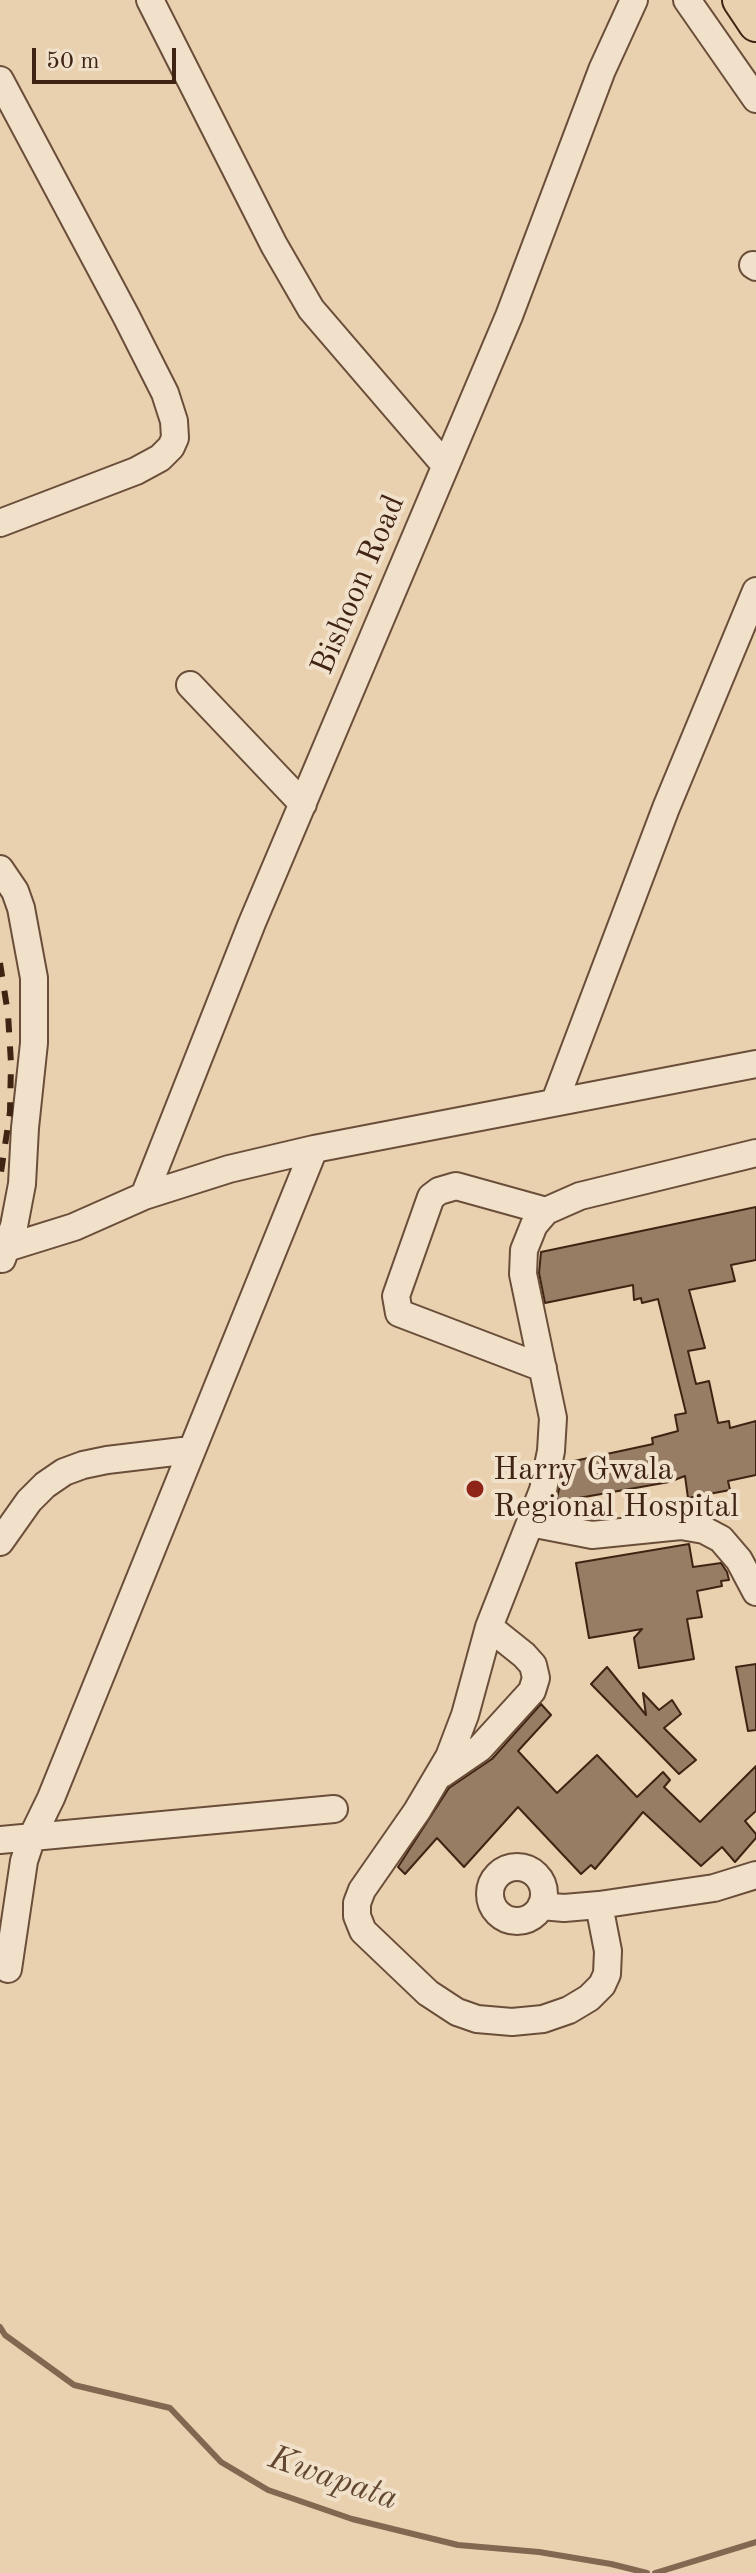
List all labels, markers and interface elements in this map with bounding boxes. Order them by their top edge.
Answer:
scale bar [36,32,180,82]
text: 50 m [46,50,100,74]
street label: Bishoon Road [304,489,414,681]
place label: Harry Gwala Regional Hospital [493,1452,739,1527]
marker: Harry Gwala Regional Hospital [464,1478,486,1500]
water label: Kwapata [263,2438,403,2520]

